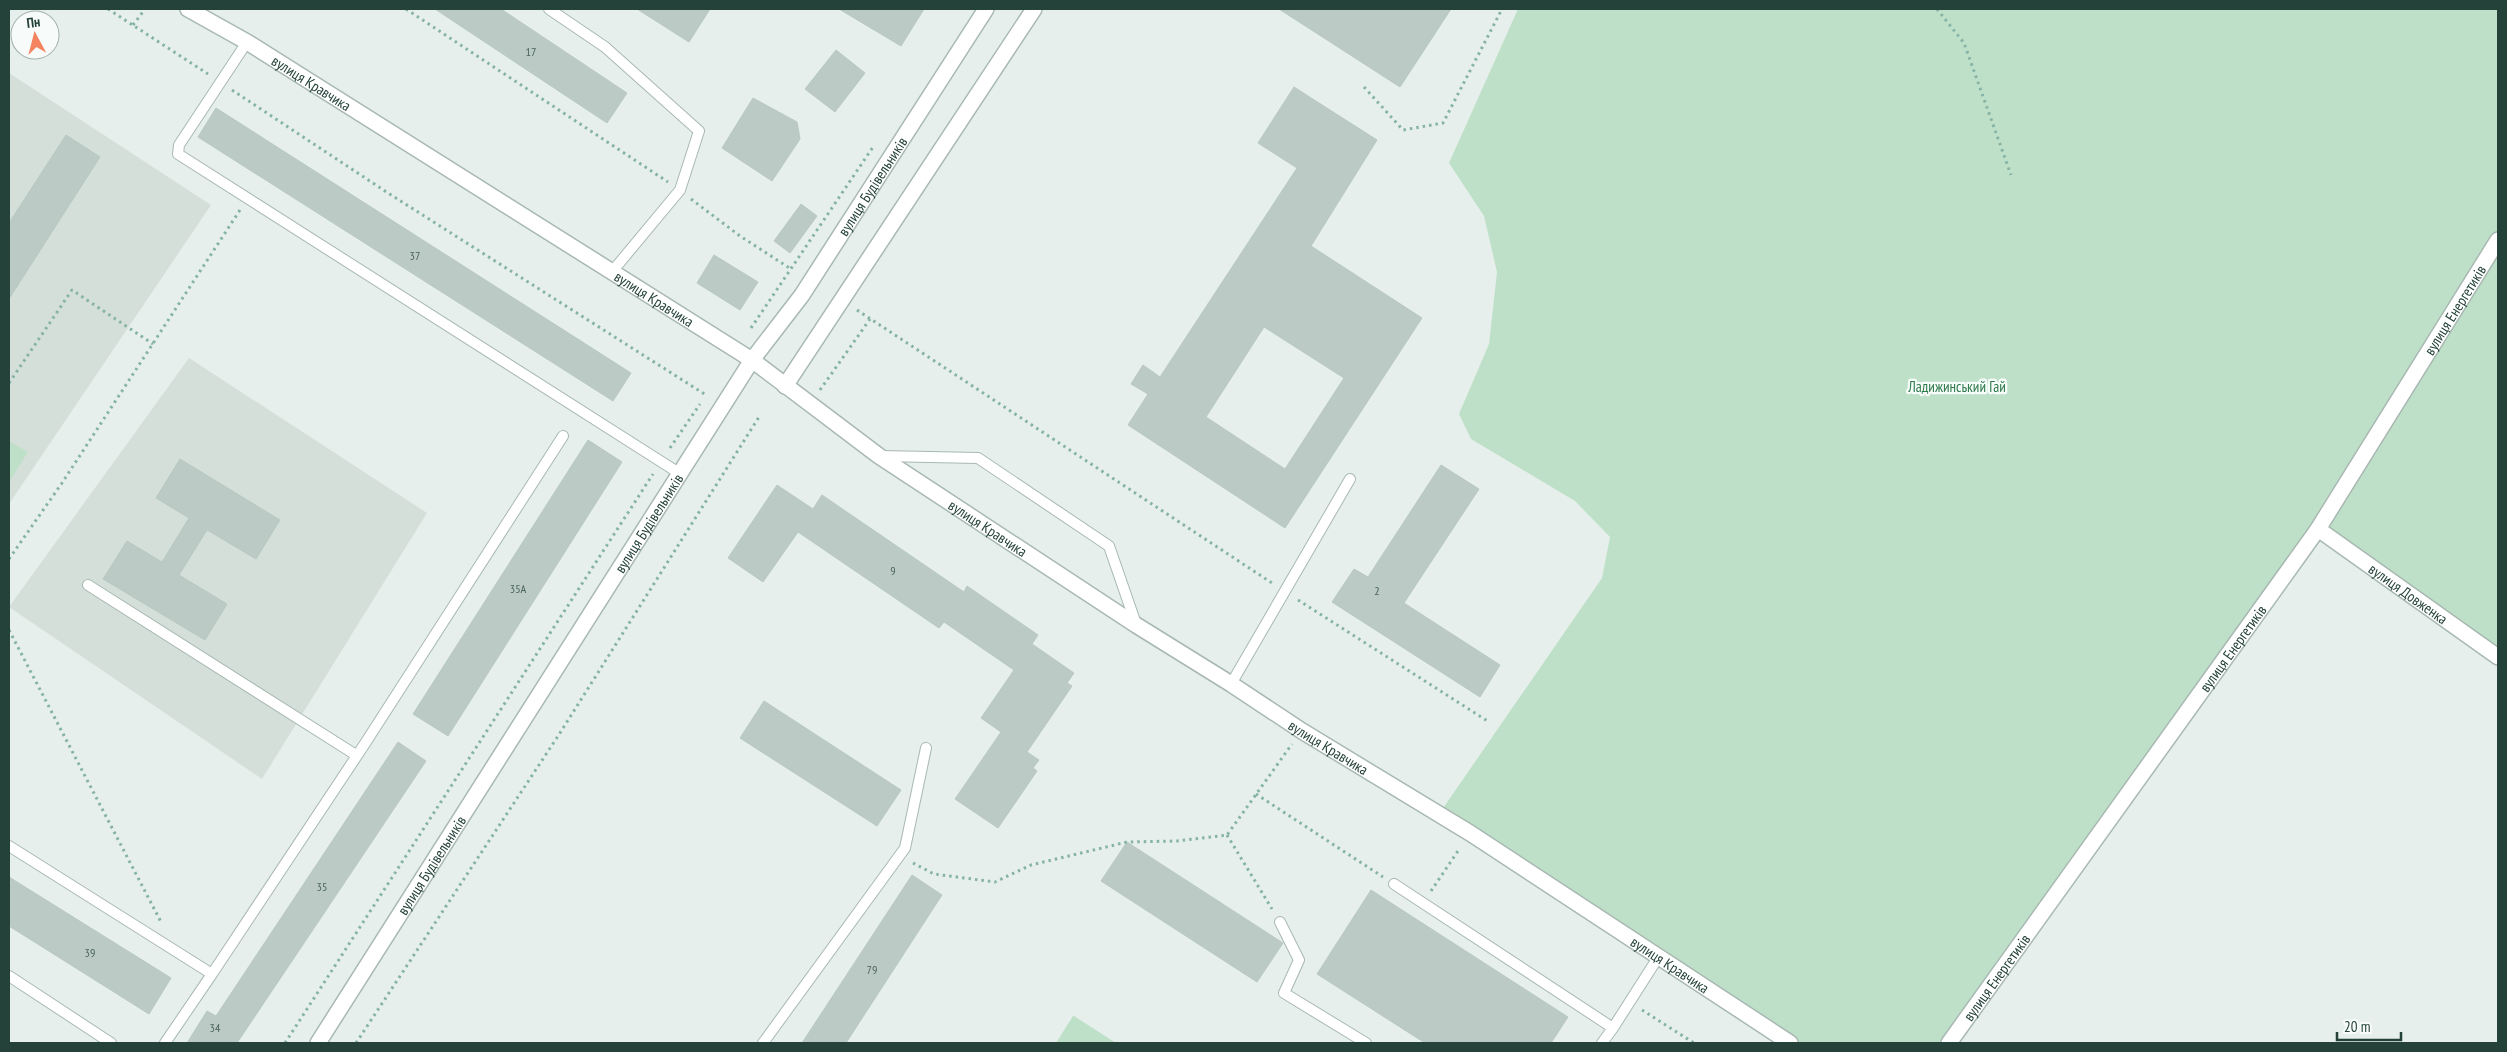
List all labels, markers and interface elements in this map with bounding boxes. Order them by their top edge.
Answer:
north arrow [10,10,60,60]
text: Пн [26,12,41,32]
house number: 17 [526,44,536,59]
street label: вулиця Кравчика [268,51,355,115]
street label: вулиця Будівельників [833,133,911,239]
house number: 37 [410,248,420,263]
street label: вулиця Енергетиків [2419,261,2490,358]
street label: вулиця Кравчика [611,266,698,331]
park label: Ладижинський Гай [1907,377,2006,396]
street label: вулиця Будівельників [610,470,687,576]
street label: вулиця Кравчика [945,495,1031,560]
street label: вулиця Довженка [2365,559,2452,628]
house number: 9 [890,563,896,578]
house number: 35А [510,581,527,596]
house number: 2 [1374,583,1380,598]
street label: вулиця Енергетиків [2195,601,2270,695]
street label: вулиця Кравчика [1285,715,1372,779]
street label: вулиця Будівельників [393,812,470,918]
house number: 35 [317,879,327,894]
street label: вулиця Енергетиків [1959,930,2034,1024]
street label: вулиця Кравчика [1627,932,1713,997]
house number: 39 [85,945,95,960]
house number: 79 [867,962,877,977]
scale bar [2337,1010,2401,1042]
text: 20 m [2344,1017,2370,1036]
house number: 34 [210,1020,221,1035]

